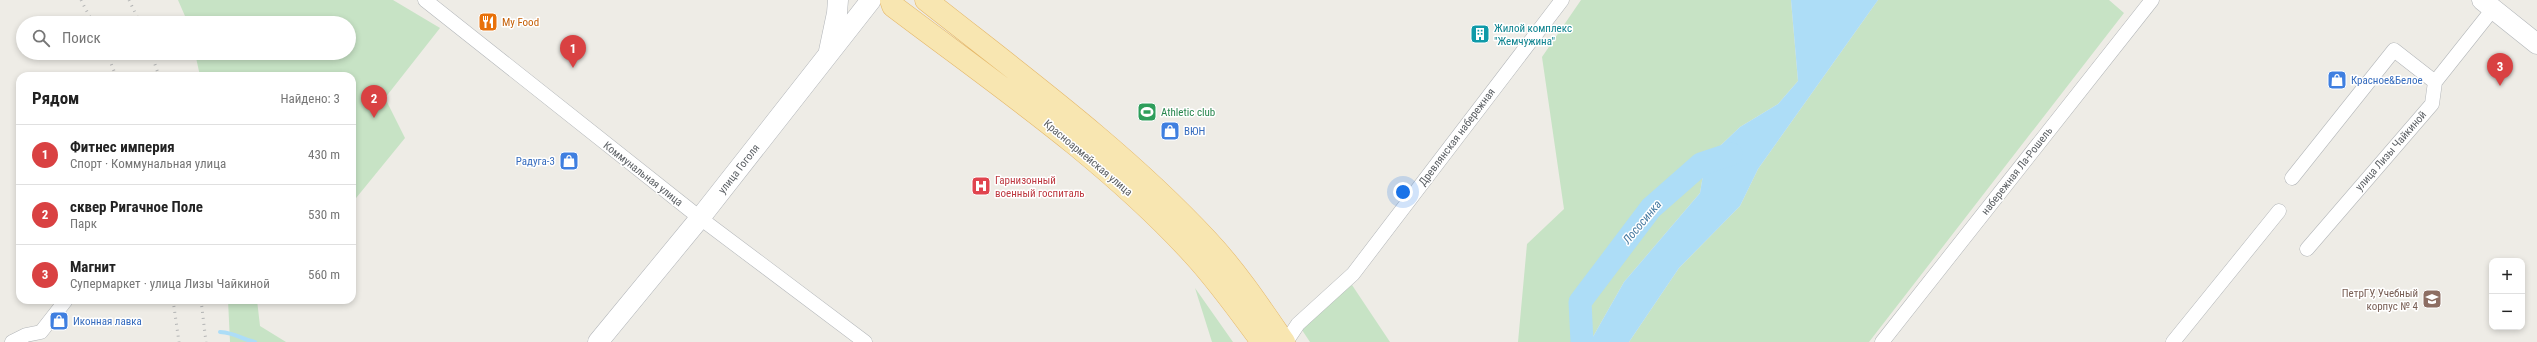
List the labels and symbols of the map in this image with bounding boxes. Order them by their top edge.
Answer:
restaurant icon: My Food [477,11,499,33]
place label: My Food [502,16,539,29]
place label: Жилой комплекс "Жемчужина" [1494,22,1572,48]
building icon: Жилой комплекс "Жемчужина" [1469,23,1491,45]
pin: 1 [560,35,586,68]
pin: 3 [2487,53,2513,86]
shop icon: Красное&Белое [2326,69,2348,91]
place label: Красное&Белое [2351,74,2423,87]
pin: 2 [361,85,387,118]
street label: Древлянская набережная [1416,86,1498,188]
sports icon: Athletic club [1136,101,1158,123]
place label: Athletic club [1161,106,1215,119]
street label: улица Лизы Чайкиной [2353,108,2429,194]
street label: Красноармейская улица [1041,117,1135,199]
shop icon: ВЮН [1159,120,1181,142]
street label: набережная Ла-Рошель [1979,124,2055,218]
place label: ВЮН [1184,125,1205,138]
street label: Коммунальная улица [601,139,685,209]
street label: улица Гоголя [716,142,762,196]
shop icon: Радуга-3 [558,150,580,172]
place label: Радуга-3 [516,155,555,168]
place label: Гарнизонный военный госпиталь [995,174,1085,200]
hospital icon: Гарнизонный военный госпиталь [970,175,992,197]
your location [1393,182,1413,202]
water label: Лососинка [1619,197,1664,247]
place label: ПетрГУ, Учебный корпус № 4 [2342,287,2419,313]
school or university icon: ПетрГУ, Учебный корпус № 4 [2421,288,2443,310]
shop icon: Иконная лавка [48,310,70,332]
place label: Иконная лавка [73,315,142,328]

